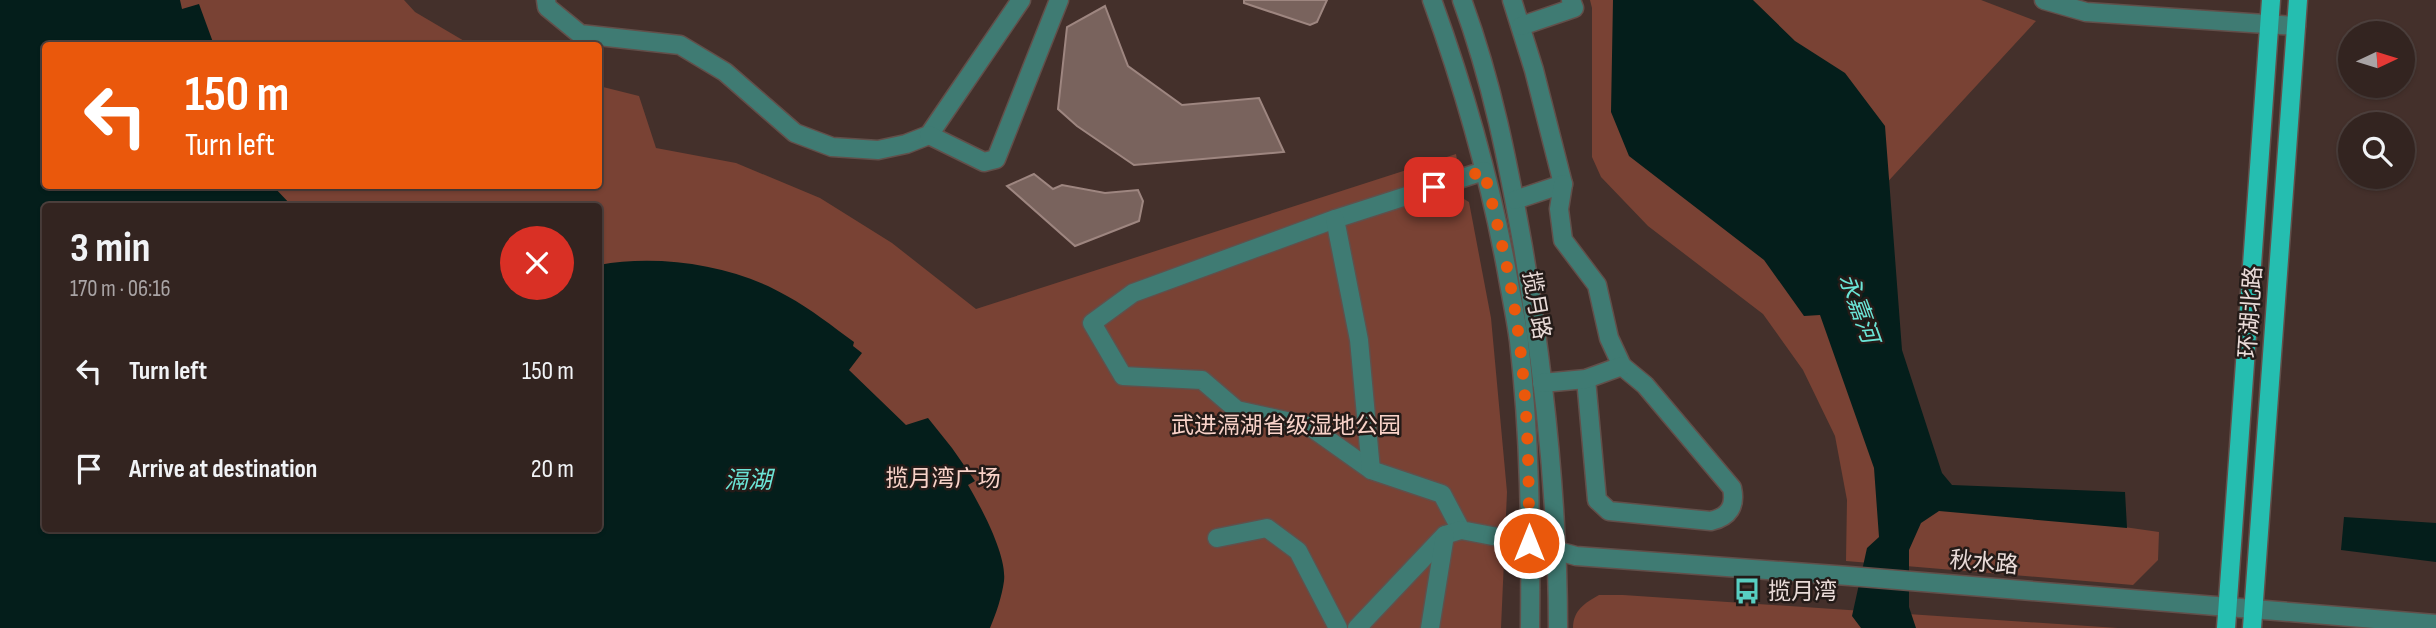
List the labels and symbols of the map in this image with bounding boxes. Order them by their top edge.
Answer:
north arrow [2338,21,2415,98]
pin [1404,157,1464,217]
street label: 环湖北路 [2234,265,2268,359]
street label: 揽月路 [1516,269,1556,342]
water label: 永嘉河 [1833,269,1886,351]
park label: 武进滆湖省级湿地公园 [1171,412,1401,440]
park label: 揽月湾广场 [886,465,1001,493]
water label: 滆湖 [724,466,776,495]
position arrow [1492,506,1566,580]
street label: 秋水路 [1948,546,2020,580]
bus stop icon: 揽月湾 [1732,576,1762,606]
place label: 揽月湾 [1768,578,1837,606]

